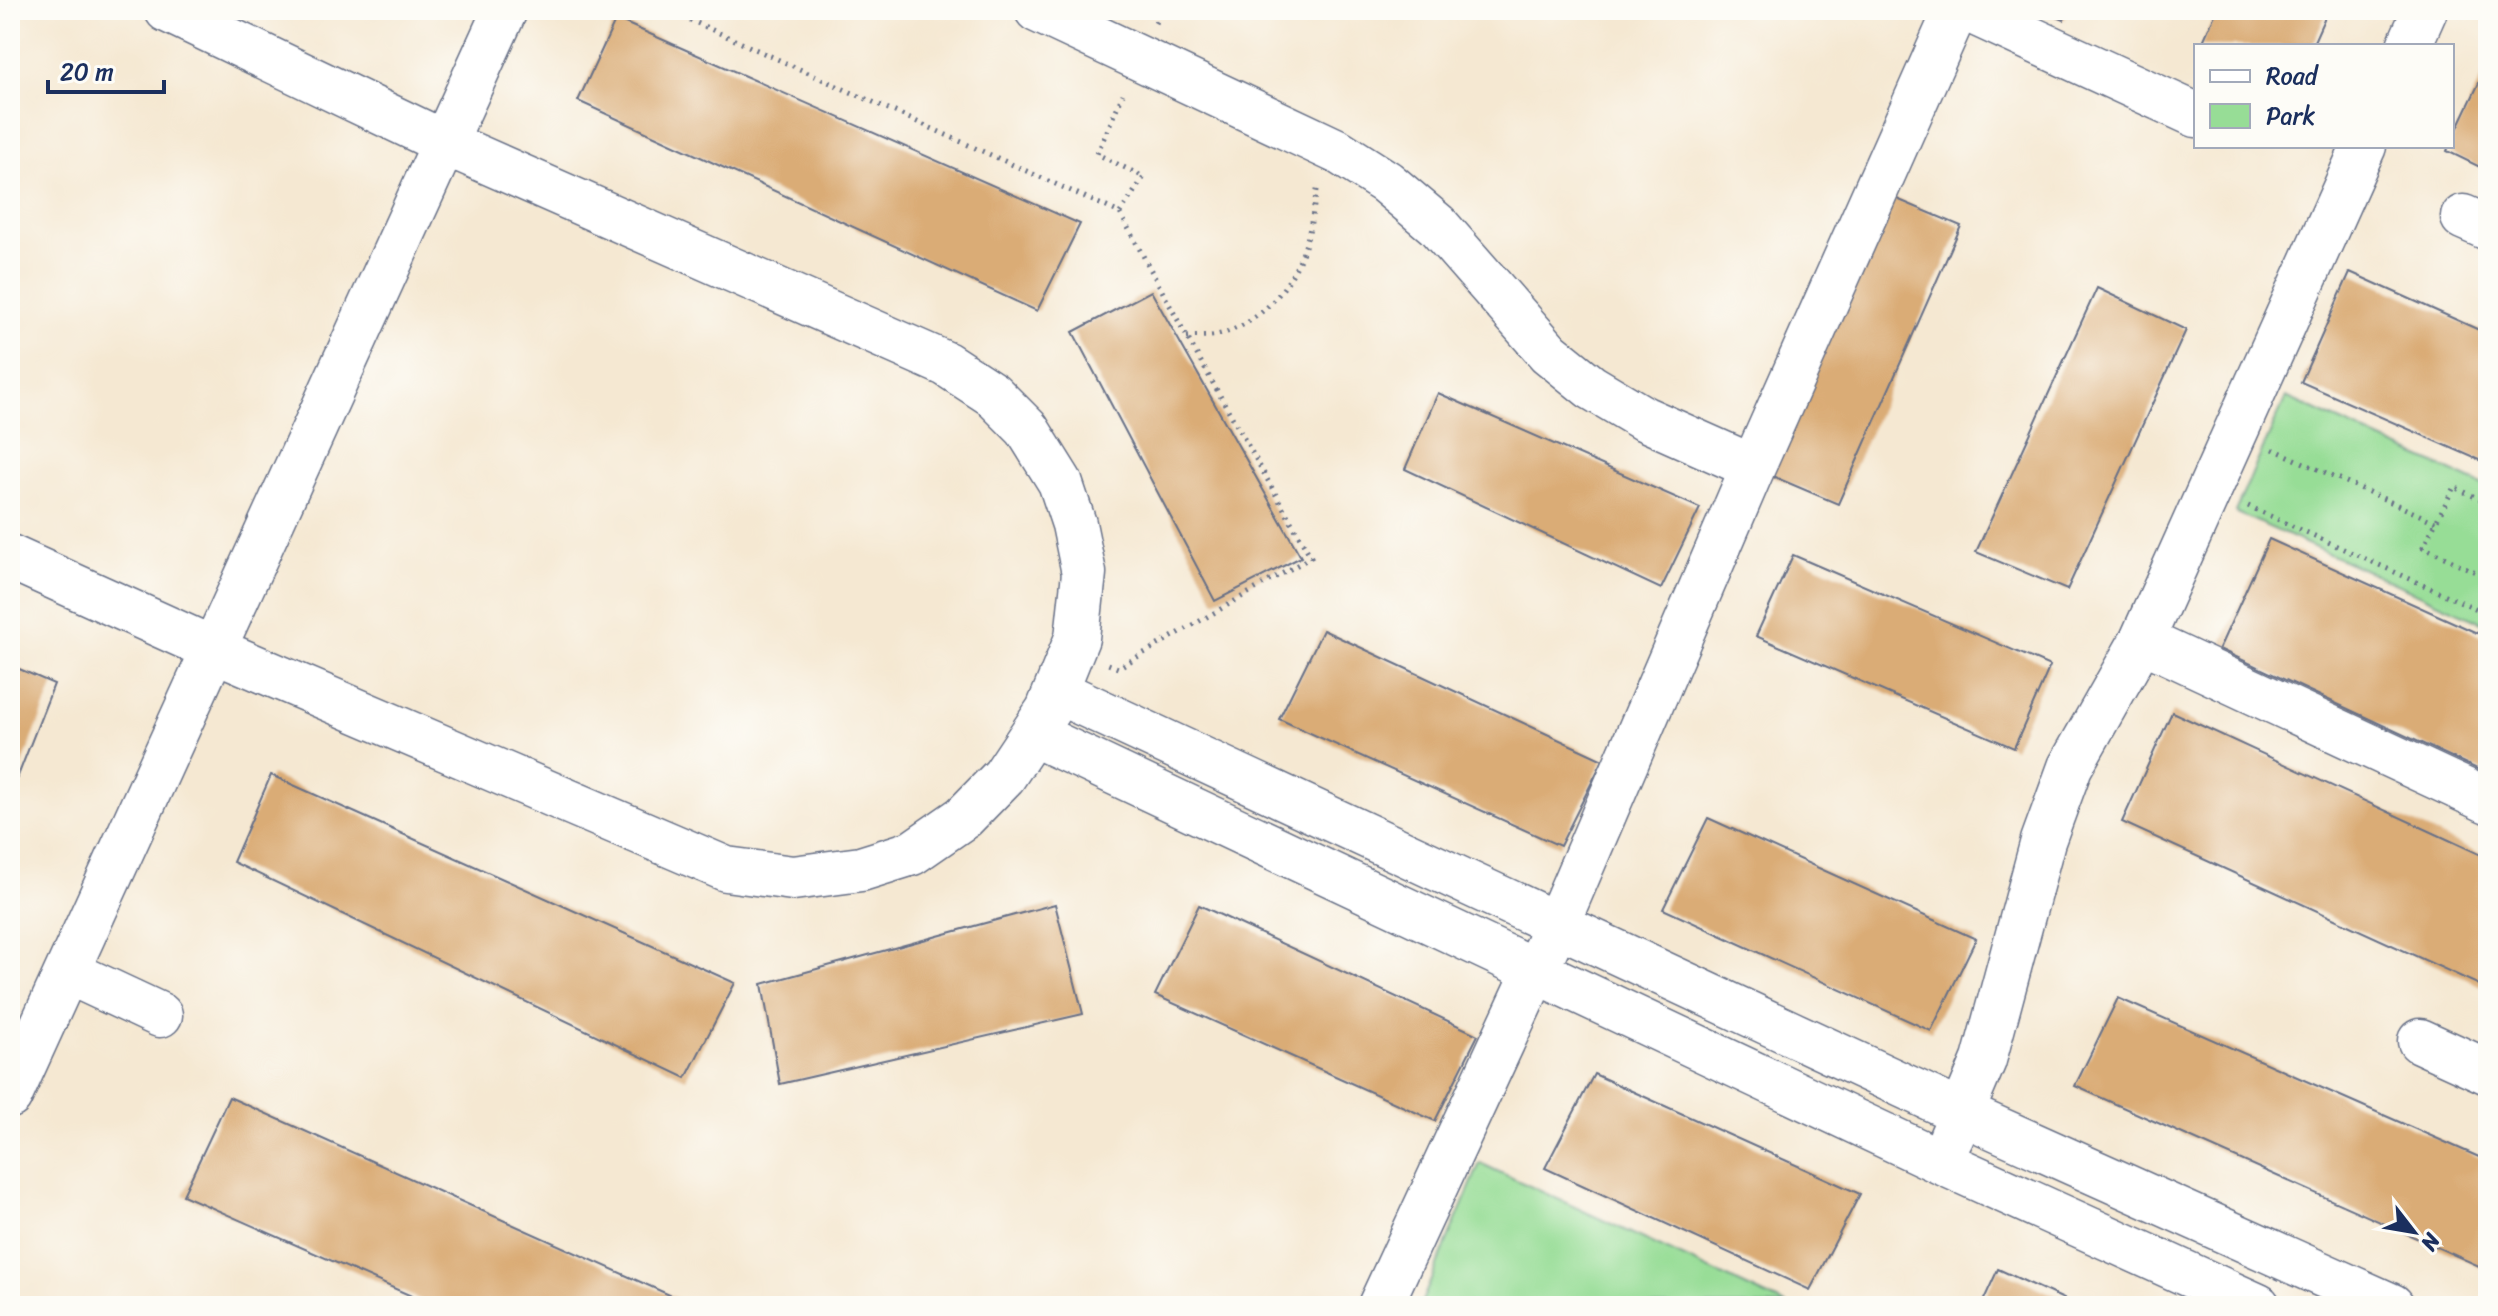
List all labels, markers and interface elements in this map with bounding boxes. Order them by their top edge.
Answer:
scale bar [48,44,164,94]
legend [2194,44,2454,148]
text: 20 m [60,51,114,93]
text: Road [2266,55,2320,97]
text: Park [2266,95,2315,137]
north arrow [2374,1192,2454,1272]
text: N [2410,1225,2452,1259]

